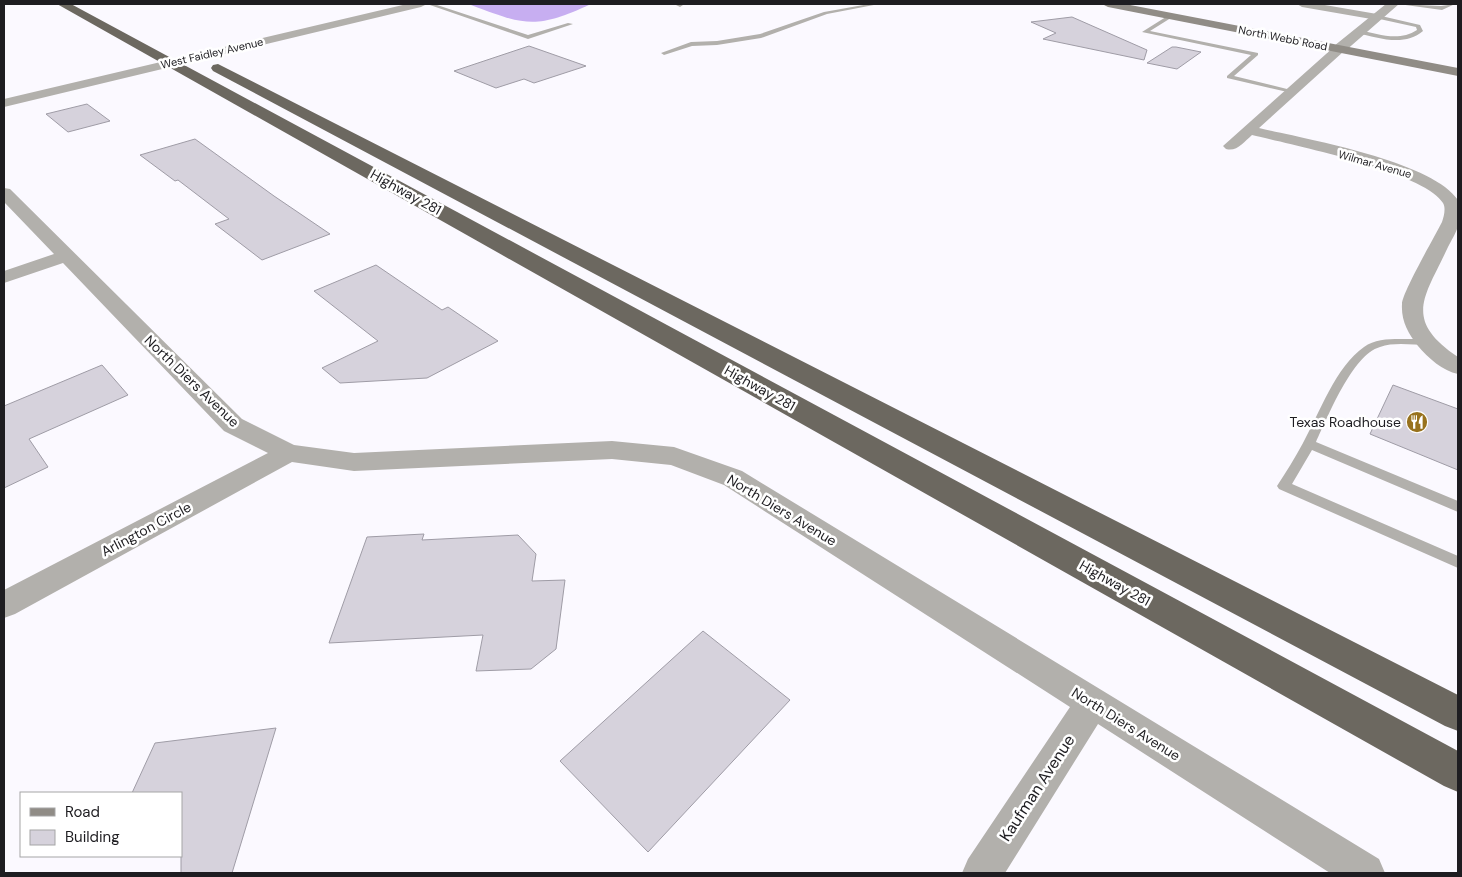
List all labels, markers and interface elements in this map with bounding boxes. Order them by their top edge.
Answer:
street label: North Webb Road [1237,23,1329,54]
street label: West Faidley Avenue [159,34,265,72]
street label: Wilmar Avenue [1337,147,1413,181]
street label: Highway 281 [367,165,445,219]
street label: North Diers Avenue [141,331,243,431]
street label: Highway 281 [721,361,799,415]
restaurant icon: Texas Roadhouse [1405,410,1429,434]
place label: Texas Roadhouse [1290,413,1401,431]
street label: North Diers Avenue [724,470,840,550]
street label: Arlington Circle [98,498,194,560]
street label: Highway 281 [1076,556,1154,610]
street label: North Diers Avenue [1068,683,1184,765]
street label: Kaufman Avenue [995,731,1079,845]
legend [20,792,182,857]
text: Road [65,802,100,822]
text: Building [65,827,120,847]

